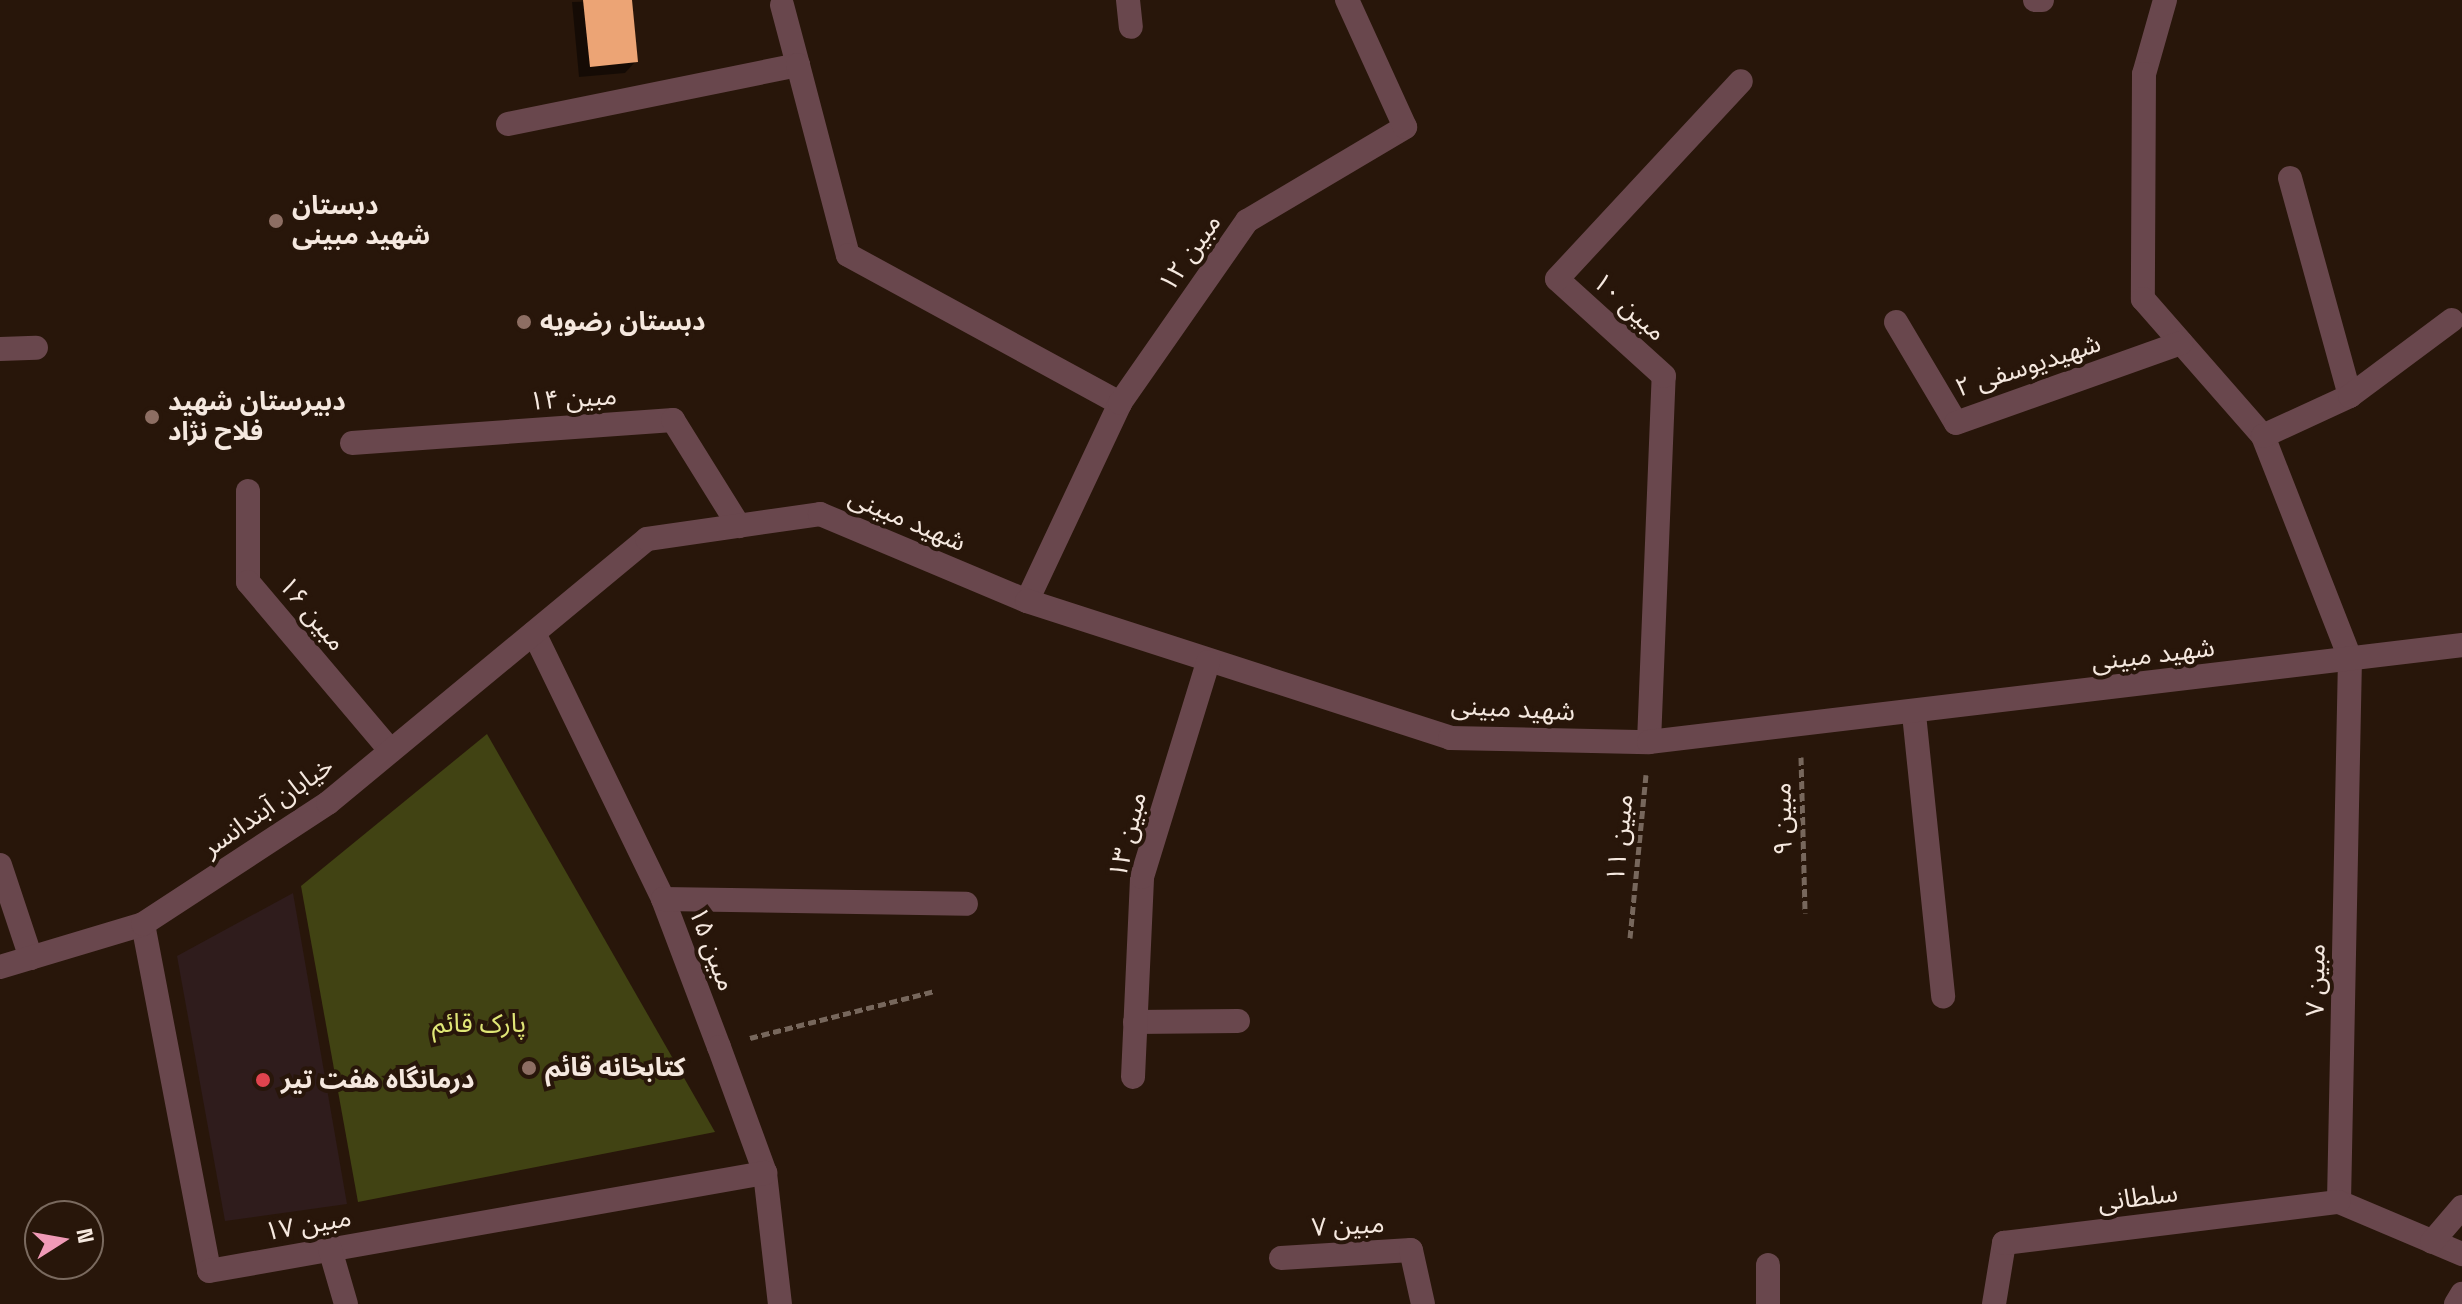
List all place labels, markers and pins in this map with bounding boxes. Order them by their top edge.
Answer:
place label: دبستان شهید مبینی [292,190,430,252]
marker: دبستان شهید مبینی [267,212,285,230]
place label: دبستان رضویه [540,306,706,338]
marker: دبستان رضویه [515,313,533,331]
place label: دبیرستان شهید فلاح نژاد [168,386,346,448]
marker: دبیرستان شهید فلاح نژاد [143,408,161,426]
place label: کتابخانه قائم [545,1052,685,1084]
marker: کتابخانه قائم [520,1059,538,1077]
place label: درمانگاه هفت تیر [281,1064,474,1096]
marker: درمانگاه هفت تیر [252,1069,274,1091]

